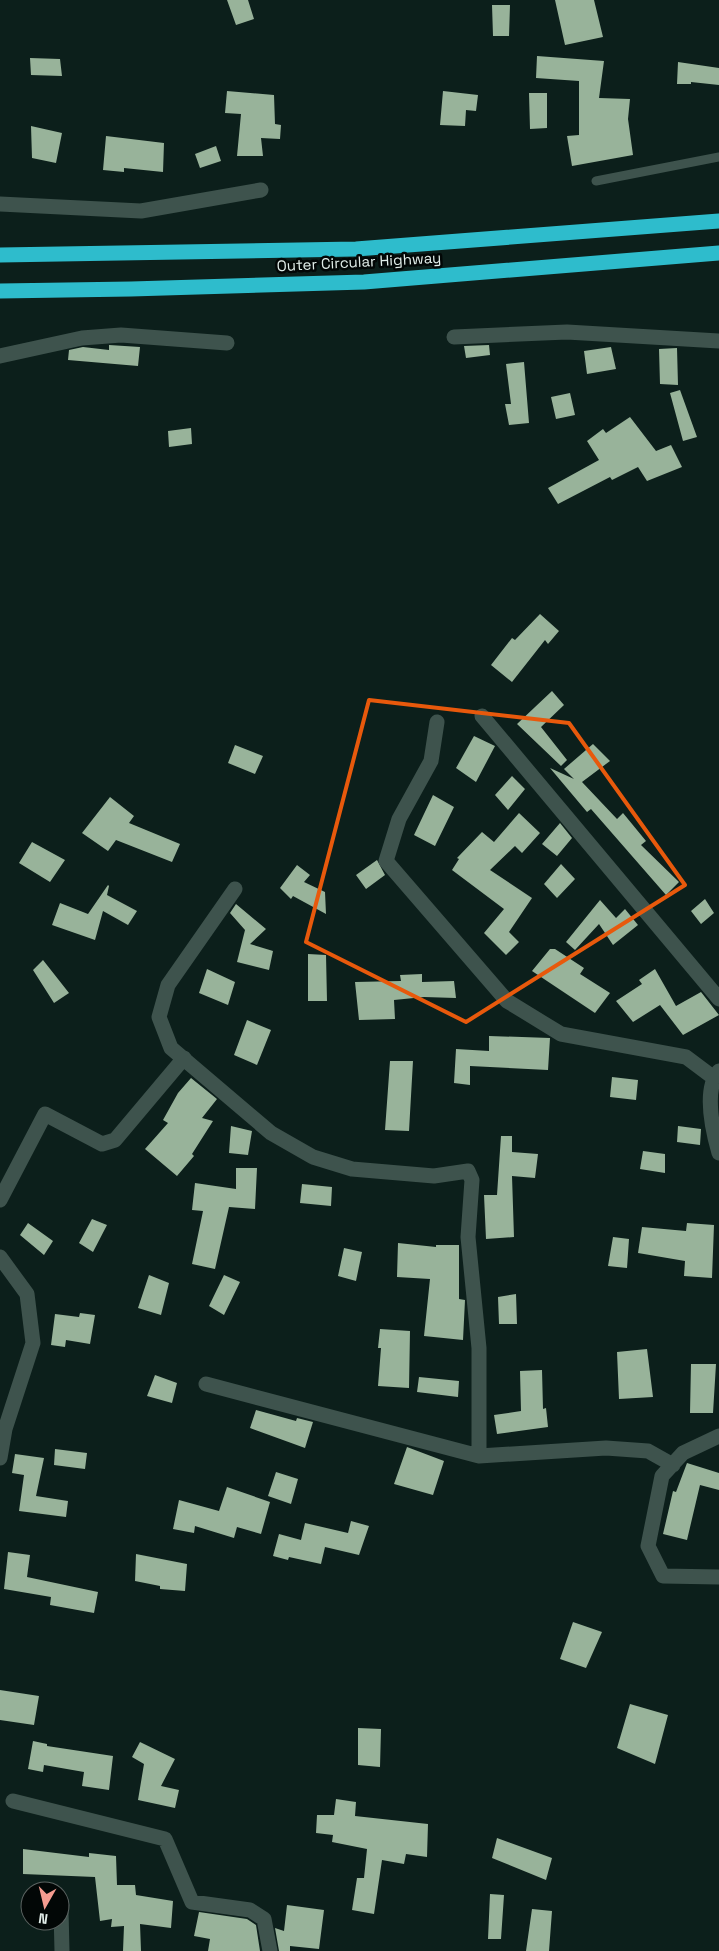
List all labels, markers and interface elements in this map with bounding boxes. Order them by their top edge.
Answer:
street label: Outer Circular Highway [276,248,442,275]
north arrow [20,1881,70,1931]
text: N [37,1909,49,1928]

